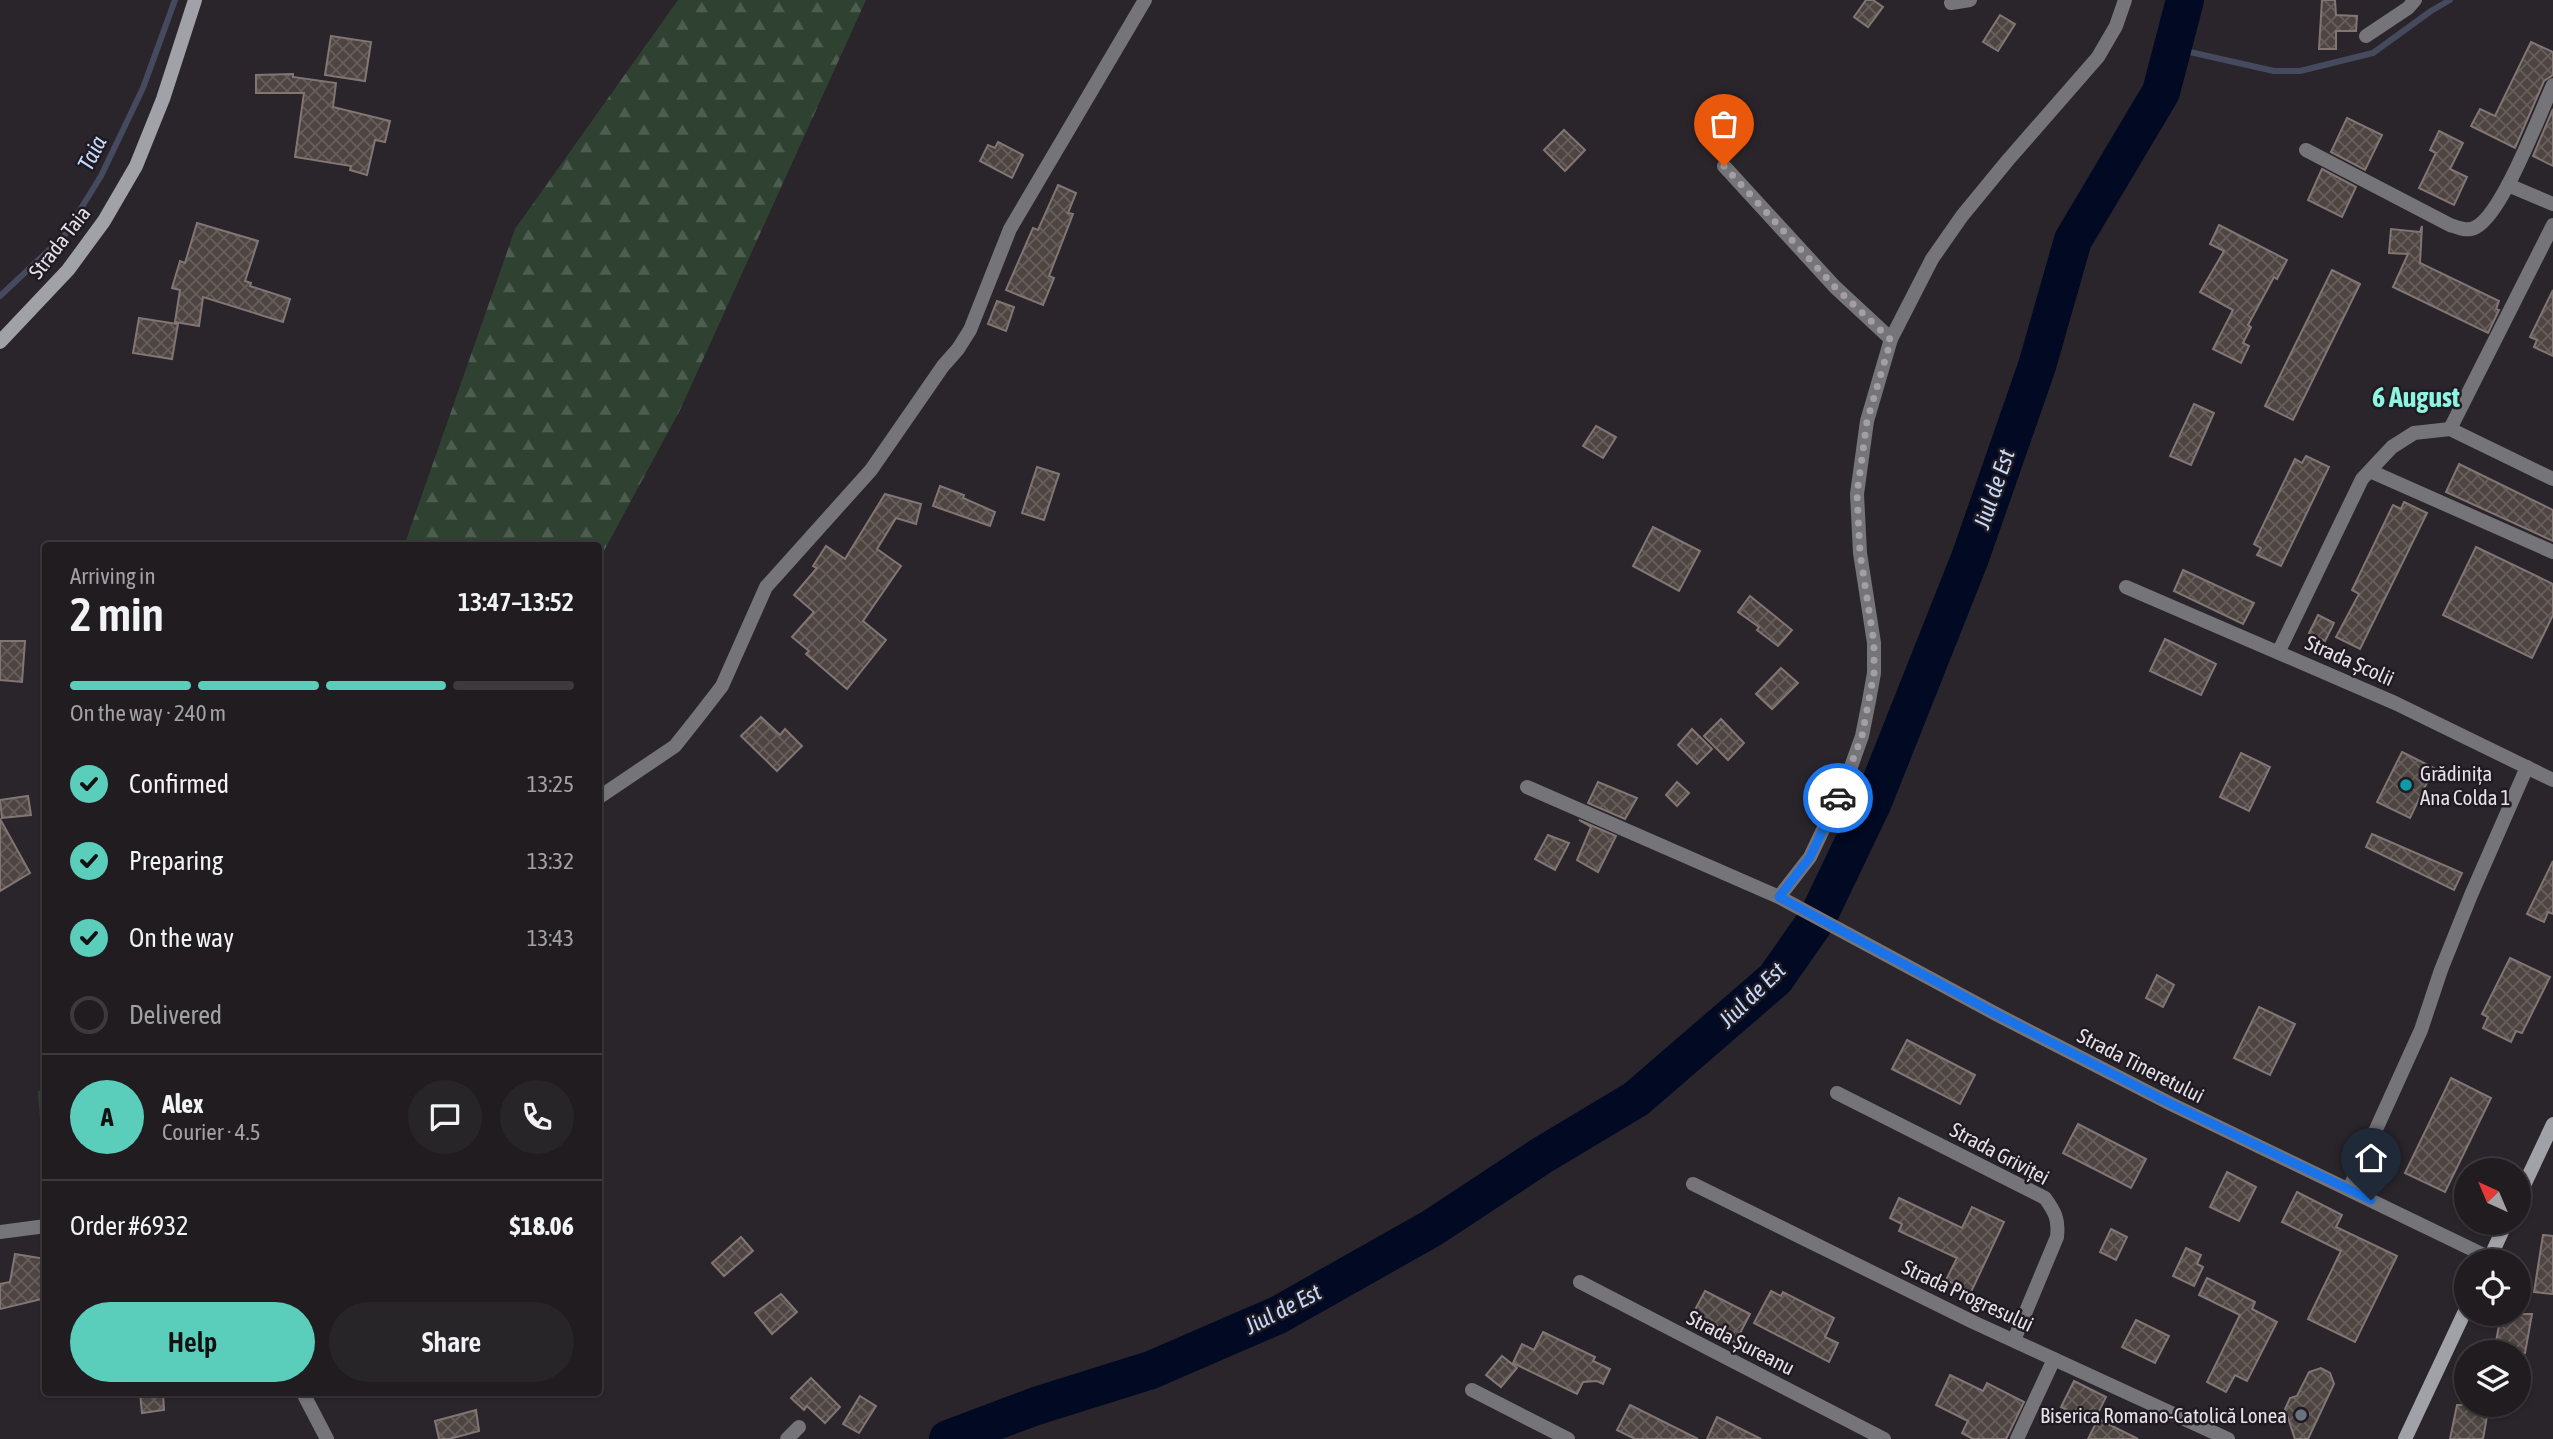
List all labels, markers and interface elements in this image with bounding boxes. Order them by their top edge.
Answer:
pin [1694,94,1754,166]
icon: bag [1705,105,1743,143]
water label: Taia [72,131,112,175]
street label: Strada Taia [23,201,95,283]
district label: 6 August [2372,381,2460,413]
water label: Jiul de Est [1968,446,2020,533]
text: Arriving in [70,563,156,589]
text: 13:47–13:52 [458,587,574,617]
text: 2 min [70,588,164,641]
street label: Strada Școlii [2302,630,2398,690]
text: On the way · 240 m [70,700,226,726]
place label: Grădinița Ana Colda 1 [2420,761,2510,809]
courier [1803,763,1873,833]
icon: check [70,765,108,803]
text: Confirmed [129,769,229,799]
text: 13:25 [527,771,574,797]
marker: Grădinița Ana Colda 1 [2398,777,2414,793]
icon: car [1819,779,1857,817]
icon: check [70,842,108,880]
text: Preparing [129,846,223,876]
text: 13:32 [527,848,574,874]
icon: check [70,919,108,957]
text: On the way [129,923,234,953]
text: 13:43 [527,925,574,951]
water label: Jiul de Est [1713,957,1791,1034]
text: Delivered [129,1000,222,1030]
street label: Strada Tineretului [2074,1023,2208,1107]
button: chat [408,1080,482,1154]
button: phone [500,1080,574,1154]
text: Alex [162,1089,203,1119]
text: A [101,1102,113,1132]
street label: Strada Griviței [1946,1117,2054,1189]
text: Courier · 4.5 [162,1119,261,1145]
pin [2341,1128,2401,1200]
icon: home [2352,1139,2390,1177]
north arrow [2454,1158,2530,1236]
map controls [2454,1158,2531,1417]
text: Order #6932 [70,1211,189,1241]
text: $18.06 [510,1211,574,1241]
button: locate [2454,1249,2531,1326]
street label: Strada Progresului [1898,1254,2038,1336]
water label: Jiul de Est [1240,1279,1326,1340]
button: Help [70,1302,315,1382]
button: Share [329,1302,574,1382]
street label: Strada Șureanu [1683,1305,1799,1379]
button: layers [2454,1340,2531,1417]
place label: Biserica Romano-Catolică Lonea [2040,1403,2287,1427]
marker: Biserica Romano-Catolică Lonea [2293,1407,2309,1423]

